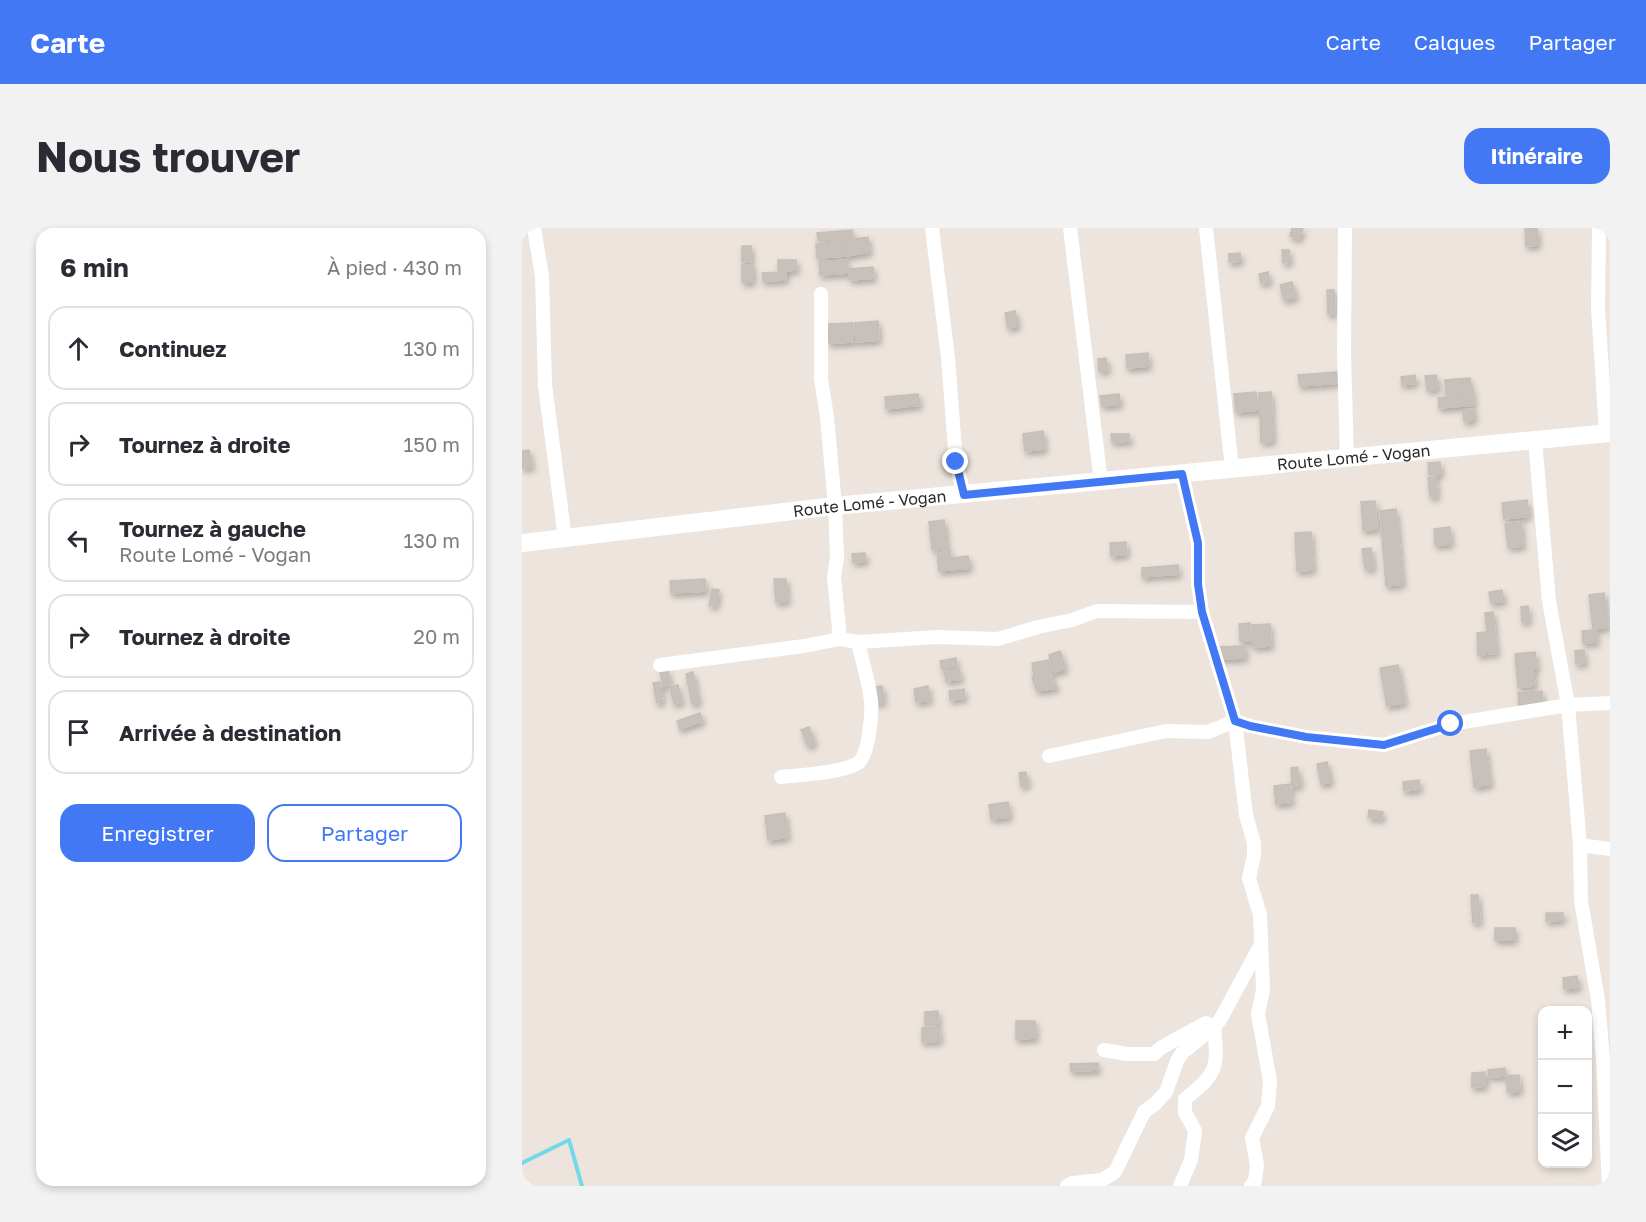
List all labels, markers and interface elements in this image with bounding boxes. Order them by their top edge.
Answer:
text: Carte [30,26,105,59]
text: Carte [1325,29,1381,55]
text: Calques [1414,29,1495,55]
text: Partager [1528,29,1616,55]
button: Itinéraire [1464,128,1610,184]
text: Nous trouver [36,131,300,181]
text: 6 min [60,252,129,283]
text: À pied · 430 m [327,255,462,279]
icon: ahead [62,332,95,365]
text: Continuez [119,335,226,362]
text: 130 m [404,336,460,360]
icon: right [62,428,95,461]
text: Tournez à droite [119,431,290,458]
text: 150 m [404,432,460,456]
street label: Route Lomé - Vogan [1276,440,1431,474]
route end [942,448,968,474]
street label: Route Lomé - Vogan [792,486,947,521]
text: Tournez à gauche [119,515,306,542]
icon: left [62,524,95,557]
text: 130 m [404,528,460,552]
text: Route Lomé - Vogan [119,542,311,566]
icon: right [62,620,95,653]
text: Tournez à droite [119,623,290,650]
text: 20 m [413,624,460,648]
route start [1437,710,1463,736]
icon: arrive [62,716,95,749]
text: Arrivée à destination [119,719,341,746]
button: Enregistrer [60,804,255,862]
button: Partager [267,804,462,862]
map controls [1538,1006,1592,1168]
button: + [1538,1006,1592,1060]
button: − [1538,1060,1592,1114]
button: layers [1538,1114,1592,1168]

